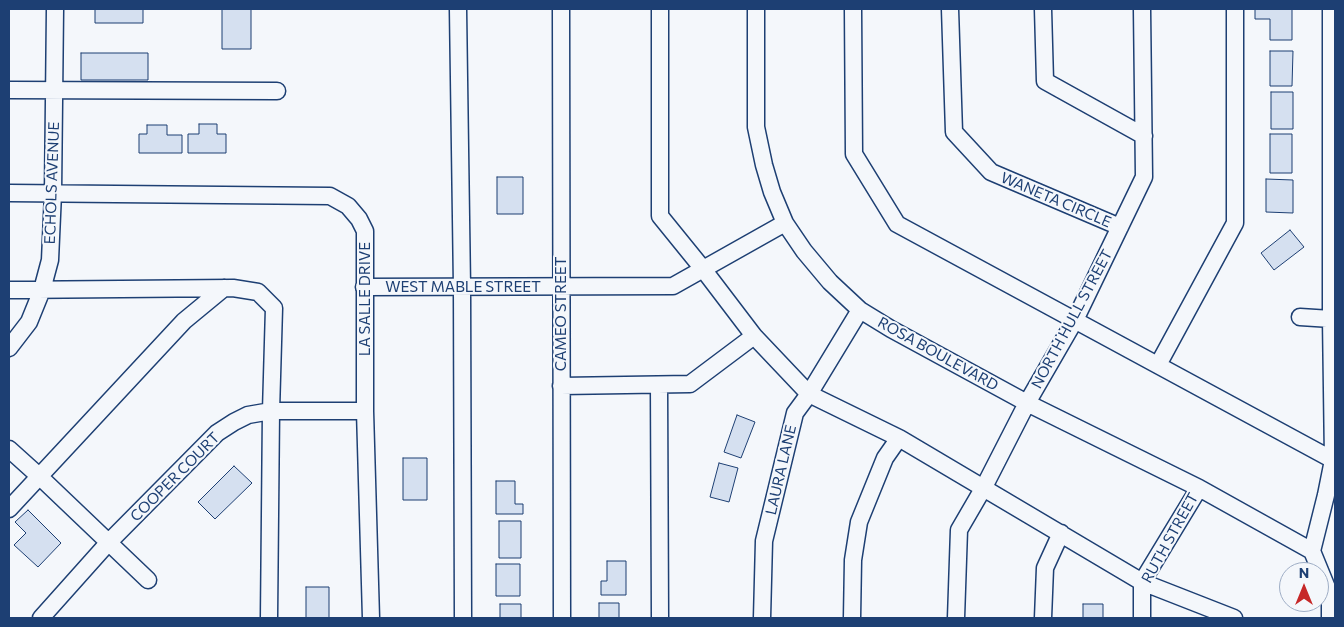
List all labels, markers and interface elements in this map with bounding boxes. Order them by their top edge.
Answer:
street label: ECHOLS AVENUE [41,121,63,245]
street label: WANETA CIRCLE [998,169,1114,231]
street label: LA SALLE DRIVE [356,242,374,356]
street label: NORTH HULL STREET [1028,246,1116,392]
street label: CAMEO STREET [552,257,570,371]
street label: WEST MABLE STREET [385,278,541,296]
street label: ROSA BOULEVARD [875,313,1001,395]
street label: LAURA LANE [762,423,800,517]
street label: COOPER COURT [127,429,223,525]
street label: RUTH STREET [1138,490,1202,586]
north arrow [1279,562,1329,612]
text: N [1299,564,1309,581]

